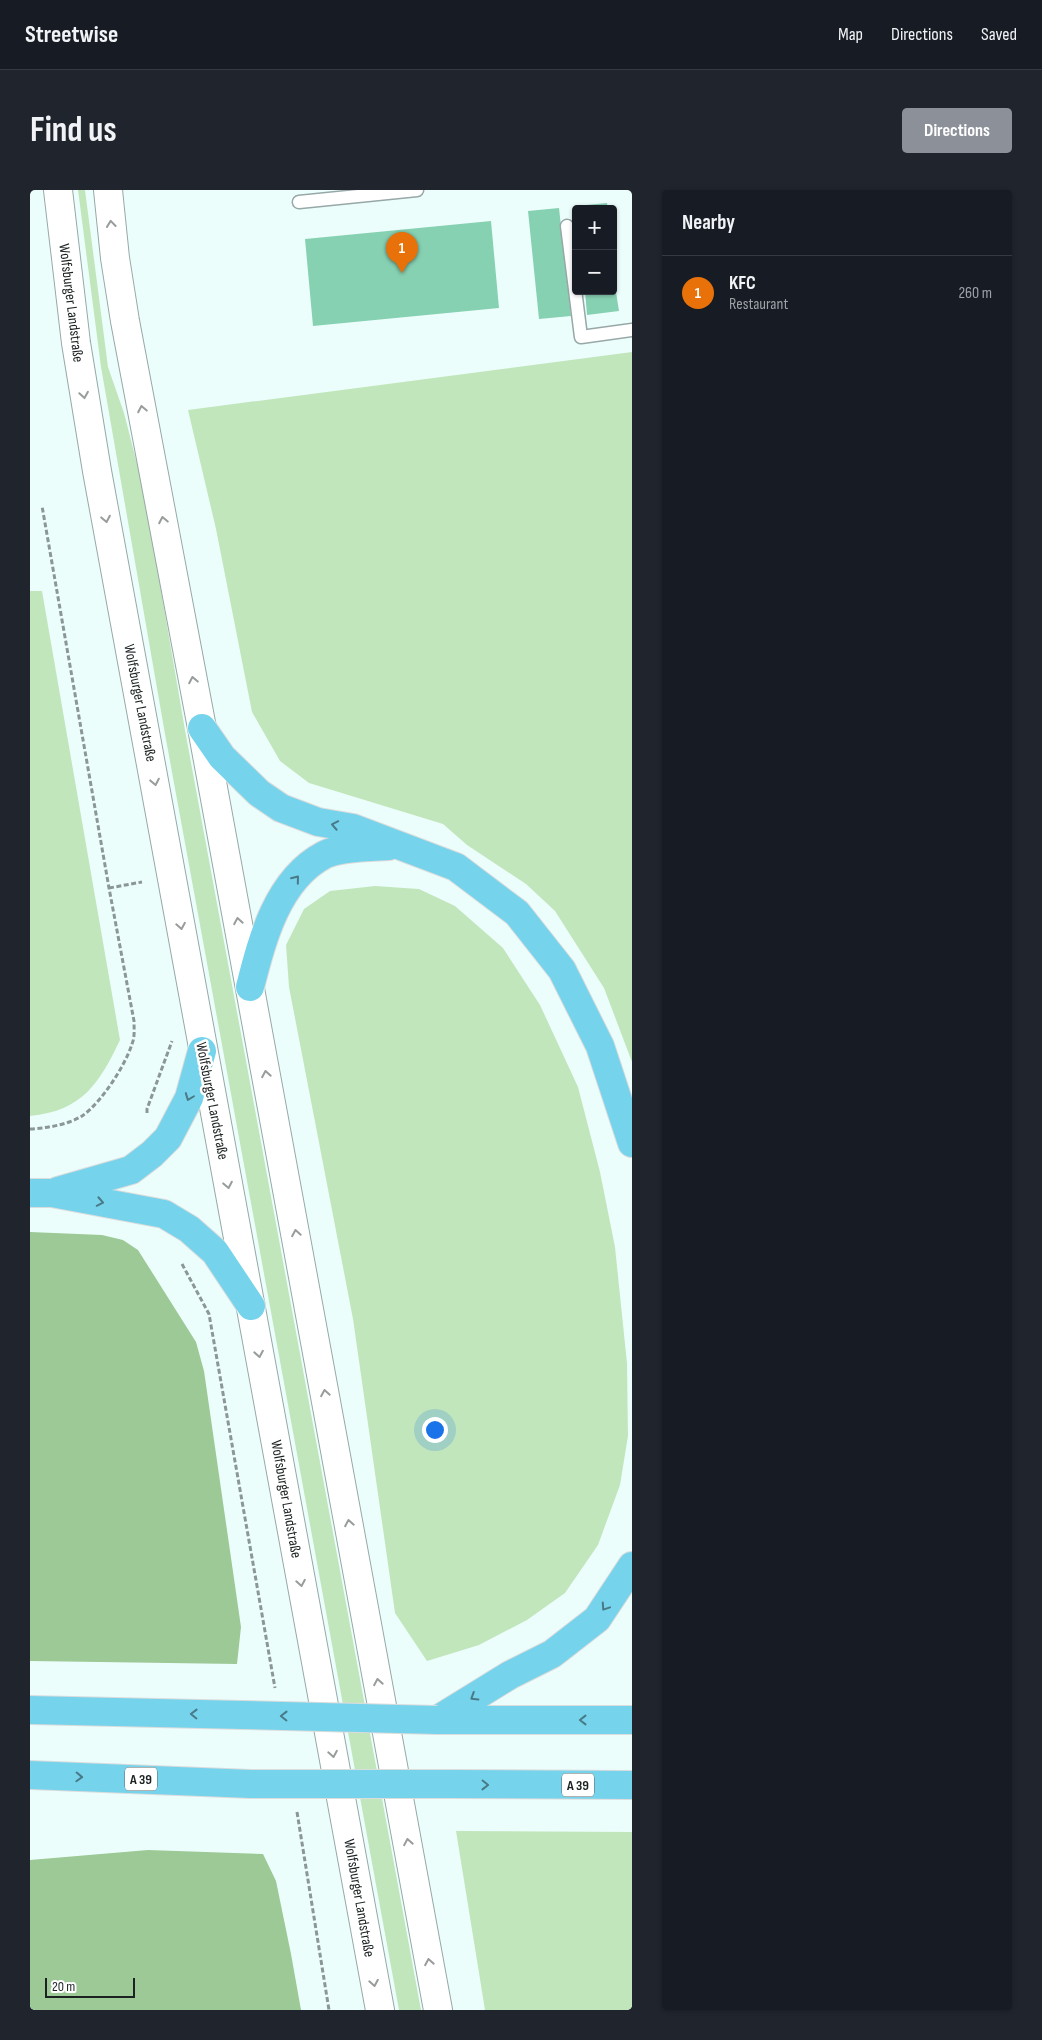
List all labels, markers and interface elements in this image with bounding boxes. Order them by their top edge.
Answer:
text: Streetwise [25,20,118,49]
text: Map [838,24,863,45]
text: Directions [891,24,953,45]
text: Saved [981,24,1017,45]
button: Directions [902,108,1012,153]
text: Find us [30,109,117,152]
map controls [572,205,617,295]
button: + [572,205,617,250]
text: Nearby [682,210,735,235]
one-way arrow [106,220,117,228]
pin: 1 [386,232,418,273]
street label: Wolfsburger Landstraße [54,243,88,363]
button: − [572,250,617,295]
text: KFC [729,272,756,295]
text: 1 [695,284,701,303]
text: 260 m [958,284,992,303]
text: Restaurant [729,295,788,314]
one-way arrow [79,390,89,399]
one-way arrow [137,405,148,413]
one-way arrow [100,514,110,523]
one-way arrow [159,516,169,525]
street label: Wolfsburger Landstraße [119,643,161,763]
one-way arrow [189,676,199,685]
one-way arrow [149,777,159,786]
one-way arrow [331,820,339,830]
one-way arrow [291,875,300,884]
one-way arrow [234,917,244,926]
one-way arrow [175,921,185,930]
street label: Wolfsburger Landstraße [191,1041,233,1161]
one-way arrow [262,1069,272,1078]
one-way arrow [185,1092,195,1101]
one-way arrow [222,1180,232,1189]
one-way arrow [95,1196,104,1207]
one-way arrow [291,1229,301,1238]
one-way arrow [254,1350,264,1359]
one-way arrow [320,1389,331,1398]
your location [422,1417,448,1443]
street label: Wolfsburger Landstraße [266,1439,306,1559]
one-way arrow [344,1518,354,1527]
one-way arrow [296,1579,306,1587]
one-way arrow [602,1601,611,1610]
one-way arrow [374,1678,384,1687]
one-way arrow [470,1691,479,1701]
one-way arrow [190,1709,198,1719]
one-way arrow [279,1711,287,1722]
one-way arrow [579,1715,587,1725]
one-way arrow [327,1749,337,1758]
road number: A 39 [125,1768,157,1790]
one-way arrow [75,1771,83,1782]
road number: A 39 [562,1774,594,1796]
one-way arrow [482,1779,490,1790]
street label: Wolfsburger Landstraße [339,1838,379,1958]
one-way arrow [403,1838,413,1847]
one-way arrow [425,1958,435,1966]
scale bar [45,1975,135,1998]
text: 20 m [52,1978,75,1995]
one-way arrow [369,1978,379,1987]

